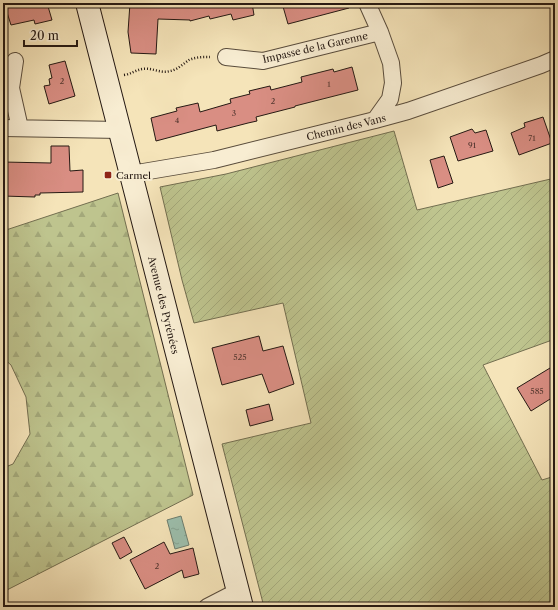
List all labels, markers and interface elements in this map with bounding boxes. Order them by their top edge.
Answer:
scale bar [24,22,77,48]
text: 20 m [30,28,59,43]
street label: Impasse de la Garenne [261,29,369,66]
house number: 2 [60,76,65,86]
house number: 1 [327,79,331,89]
house number: 2 [271,96,276,106]
house number: 3 [232,108,236,118]
street label: Chemin des Vans [305,111,387,144]
house number: 4 [175,115,180,125]
house number: 71 [528,133,536,143]
house number: 91 [468,140,477,150]
place label: Carmel [116,169,151,182]
marker: Carmel [103,170,113,180]
street label: Avenue des Pyrénées [145,254,182,356]
house number: 525 [233,352,247,362]
house number: 585 [530,386,544,396]
house number: 2 [155,561,160,571]

